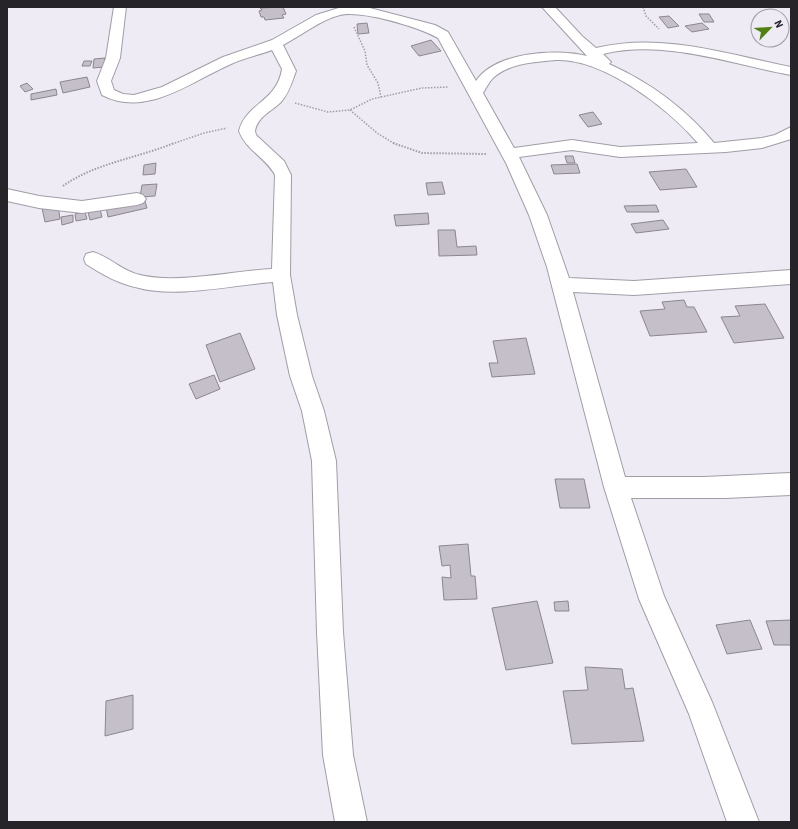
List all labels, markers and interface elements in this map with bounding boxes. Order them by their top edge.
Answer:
north arrow [750,8,790,48]
text: N [770,17,787,30]

